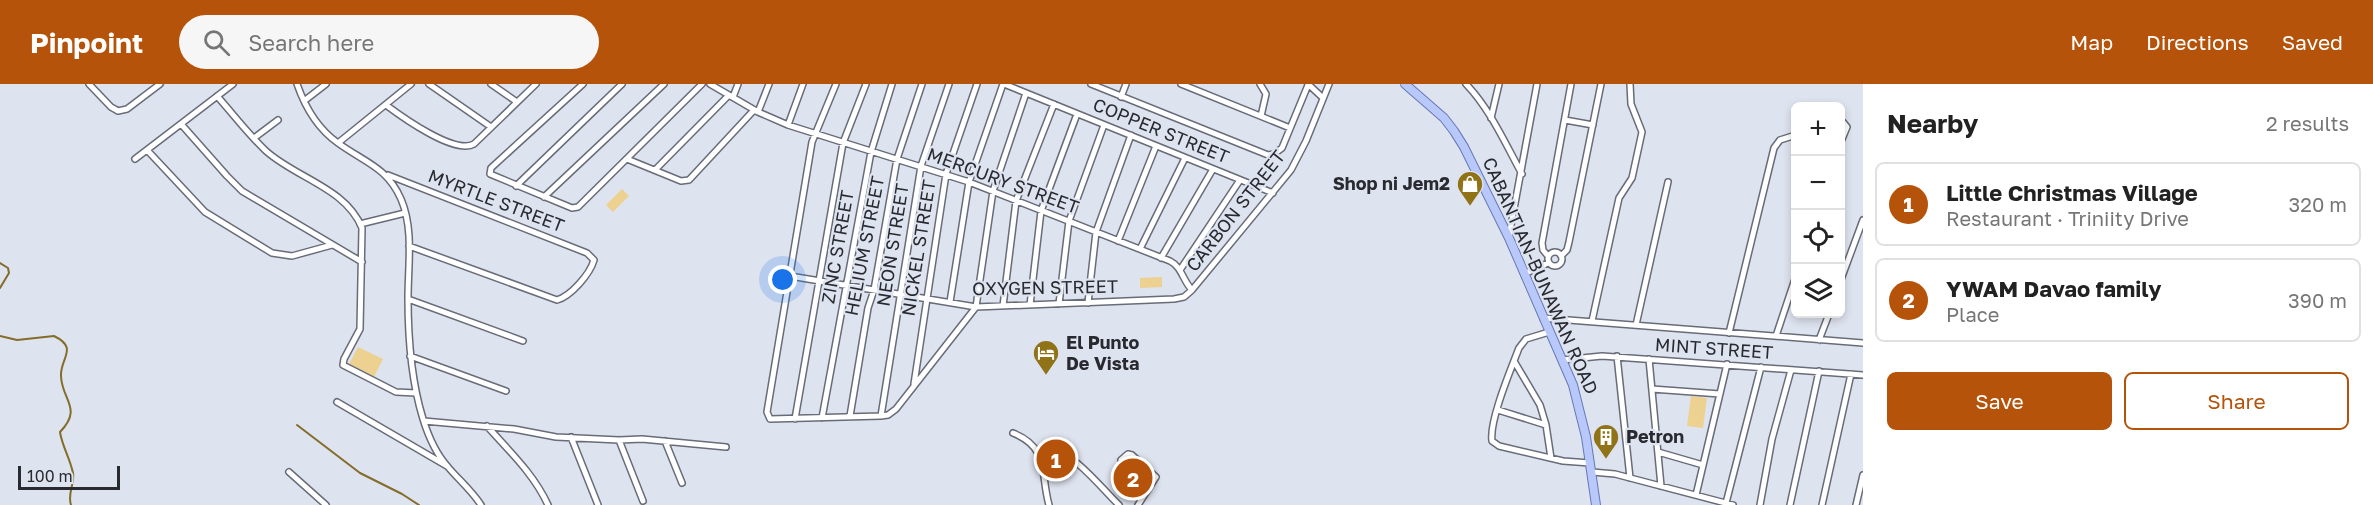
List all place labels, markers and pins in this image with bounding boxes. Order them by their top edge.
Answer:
shop icon: Shop ni Jem2 [1455,169,1485,207]
place label: Shop ni Jem2 [1333,172,1450,194]
place label: El Punto De Vista [1066,331,1140,374]
hotel icon: El Punto De Vista [1031,338,1061,376]
building icon: Petron [1591,422,1621,460]
place label: Petron [1626,425,1684,447]
pin: 1 [1036,436,1076,482]
pin: 2 [1114,456,1152,500]

